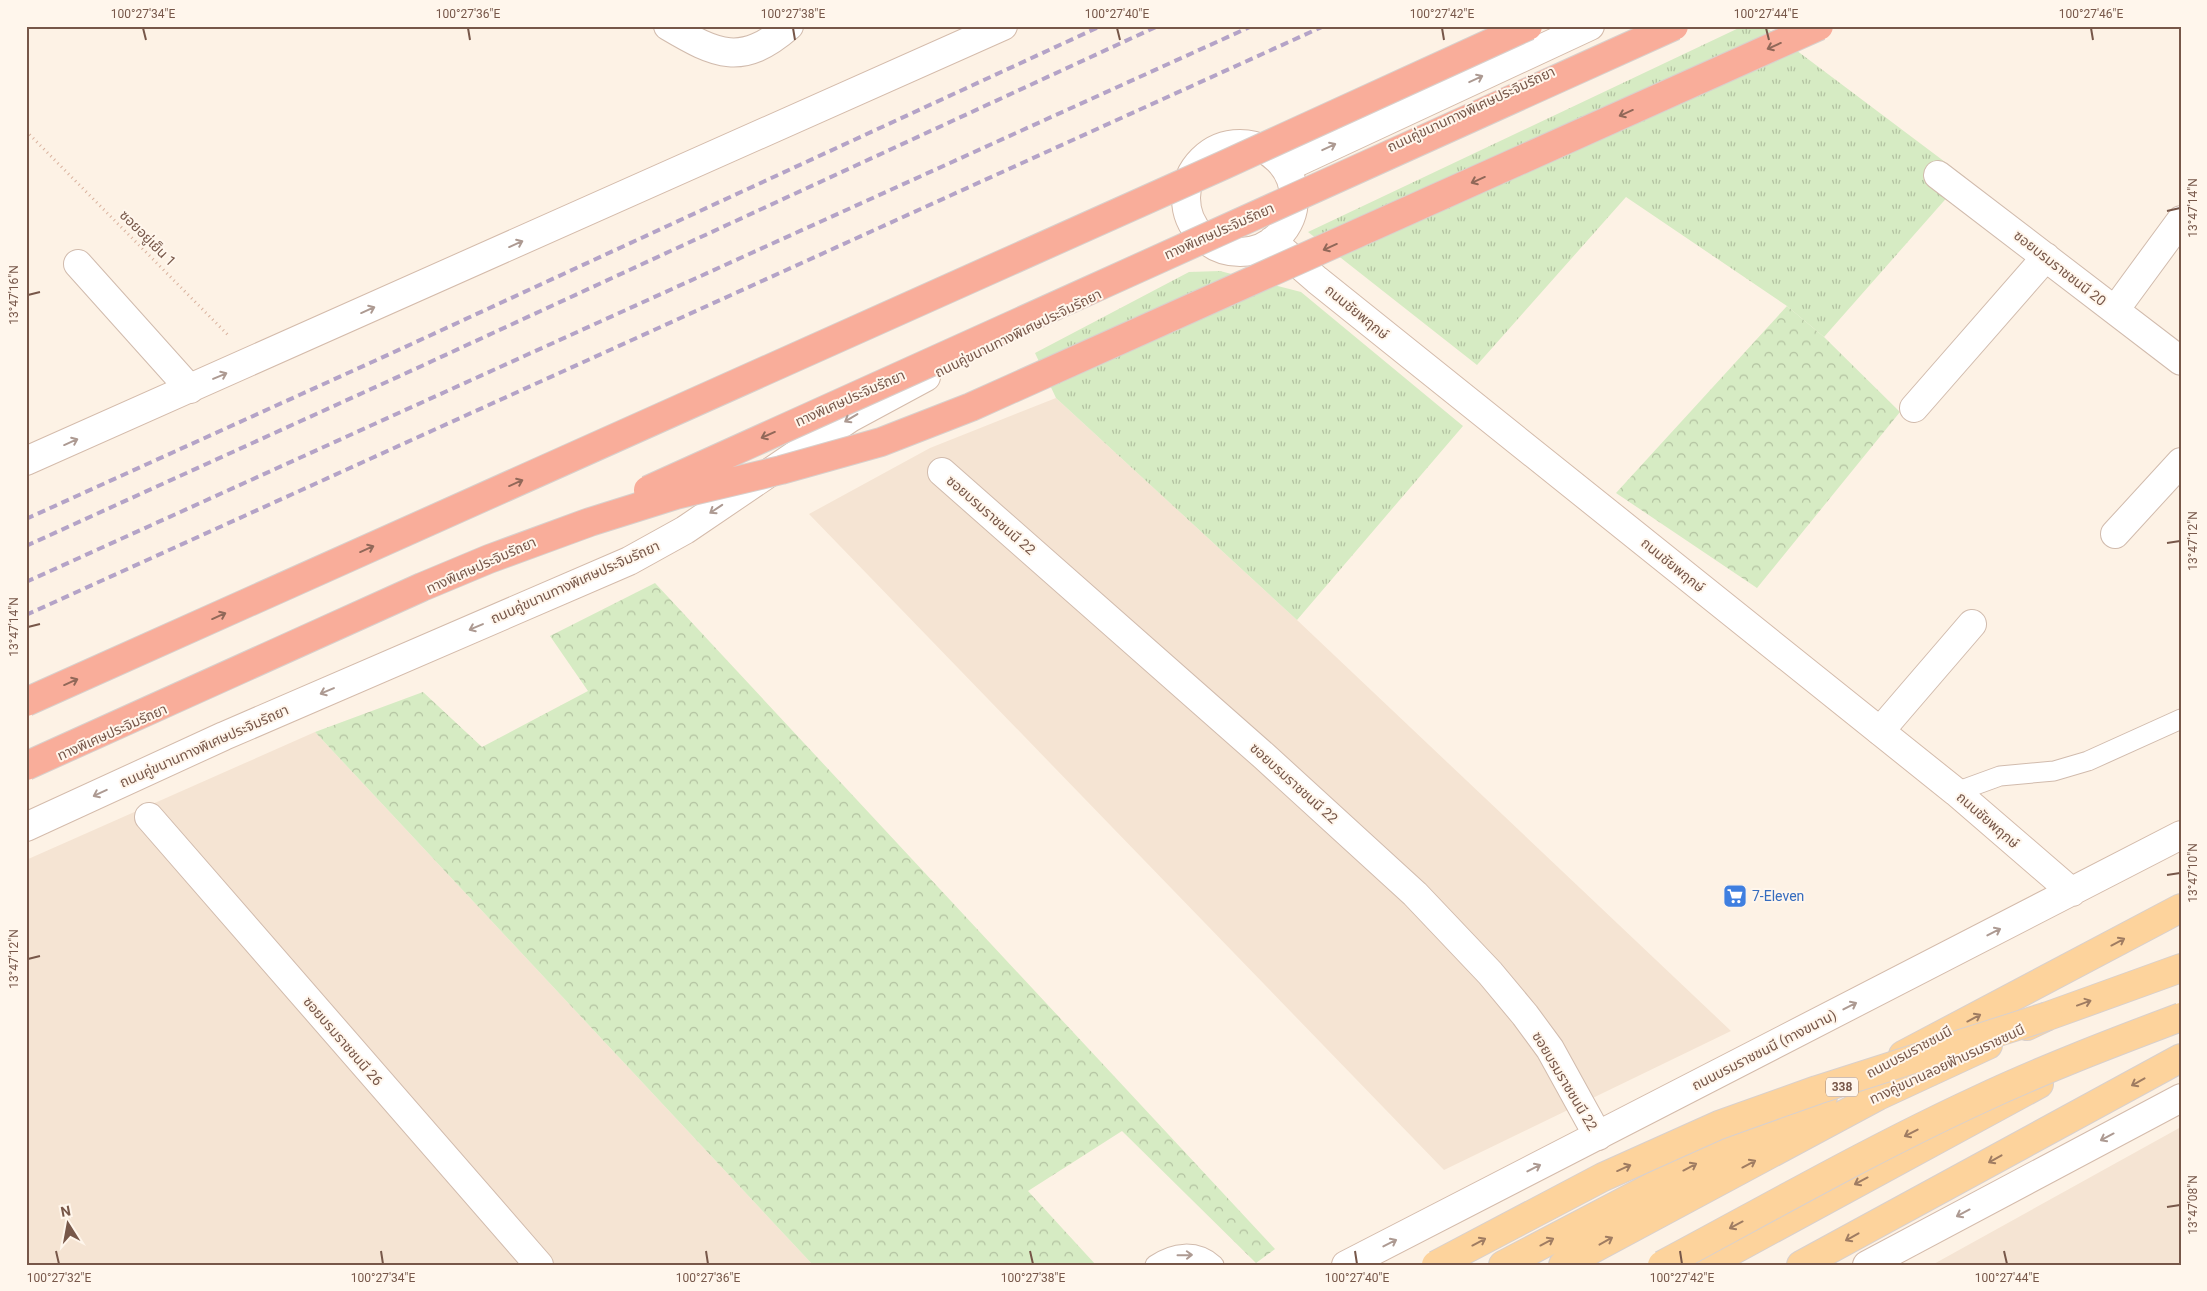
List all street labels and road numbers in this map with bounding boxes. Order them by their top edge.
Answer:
street label: ถนนคู่ขนานทางพิเศษประจิมรัถยา [1385,63,1558,156]
street label: ทางพิเศษประจิมรัถยา [1162,200,1276,262]
street label: ซอยอยู่เย็น 1 [116,207,179,270]
street label: ซอยบรมราชชนนี 20 [2011,227,2109,309]
street label: ถนนชัยพฤกษ์ [1322,282,1392,343]
street label: ถนนคู่ขนานทางพิเศษประจิมรัถยา [932,286,1104,381]
street label: ทางพิเศษประจิมรัถยา [793,367,907,429]
street label: ซอยบรมราชชนนี 22 [943,472,1039,558]
street label: ทางพิเศษประจิมรัถยา [424,534,538,596]
street label: ถนนชัยพฤกษ์ [1638,535,1708,596]
street label: ถนนคู่ขนานทางพิเศษประจิมรัถยา [488,537,662,627]
street label: ทางพิเศษประจิมรัถยา [55,701,169,763]
street label: ถนนคู่ขนานทางพิเศษประจิมรัถยา [117,701,291,791]
street label: ซอยบรมราชชนนี 22 [1247,739,1341,827]
street label: ถนนชัยพฤกษ์ [1954,789,2022,851]
street label: ซอยบรมราชชนนี 26 [300,993,386,1089]
street label: ถนนบรมราชชนนี (ทางขนาน) [1689,1007,1839,1094]
street label: ทางคู่ขนานลอยฟ้าบรมราชชนนี [1867,1021,2028,1108]
street label: ถนนบรมราชชนนี [1863,1023,1955,1081]
street label: ซอยบรมราชชนนี 22 [1529,1029,1601,1133]
road number: 338 [1826,1078,1858,1096]

